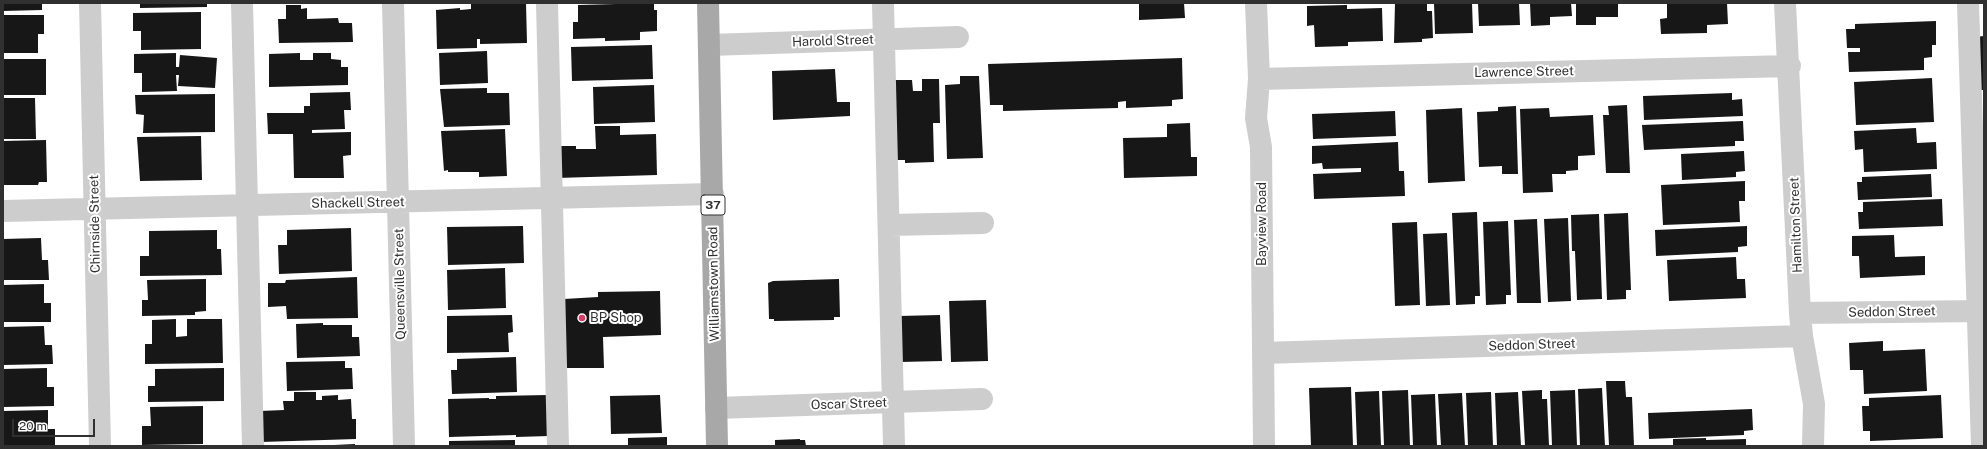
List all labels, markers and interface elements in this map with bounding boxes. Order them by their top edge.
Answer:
street label: Harold Street [792,32,874,50]
street label: Lawrence Street [1474,63,1574,81]
street label: Chirnside Street [86,175,104,273]
street label: Hamilton Street [1787,177,1805,273]
street label: Bayview Road [1254,182,1270,266]
street label: Shackell Street [311,194,405,212]
road number: 37 [701,195,725,215]
street label: Williamstown Road [705,226,723,342]
street label: Queensville Street [391,228,409,340]
street label: Seddon Street [1848,303,1936,321]
place label: BP Shop [590,310,642,326]
marker: BP Shop [577,313,587,323]
street label: Seddon Street [1488,336,1576,354]
street label: Oscar Street [811,395,887,413]
scale bar [14,411,97,437]
text: 20 m [19,419,47,433]

